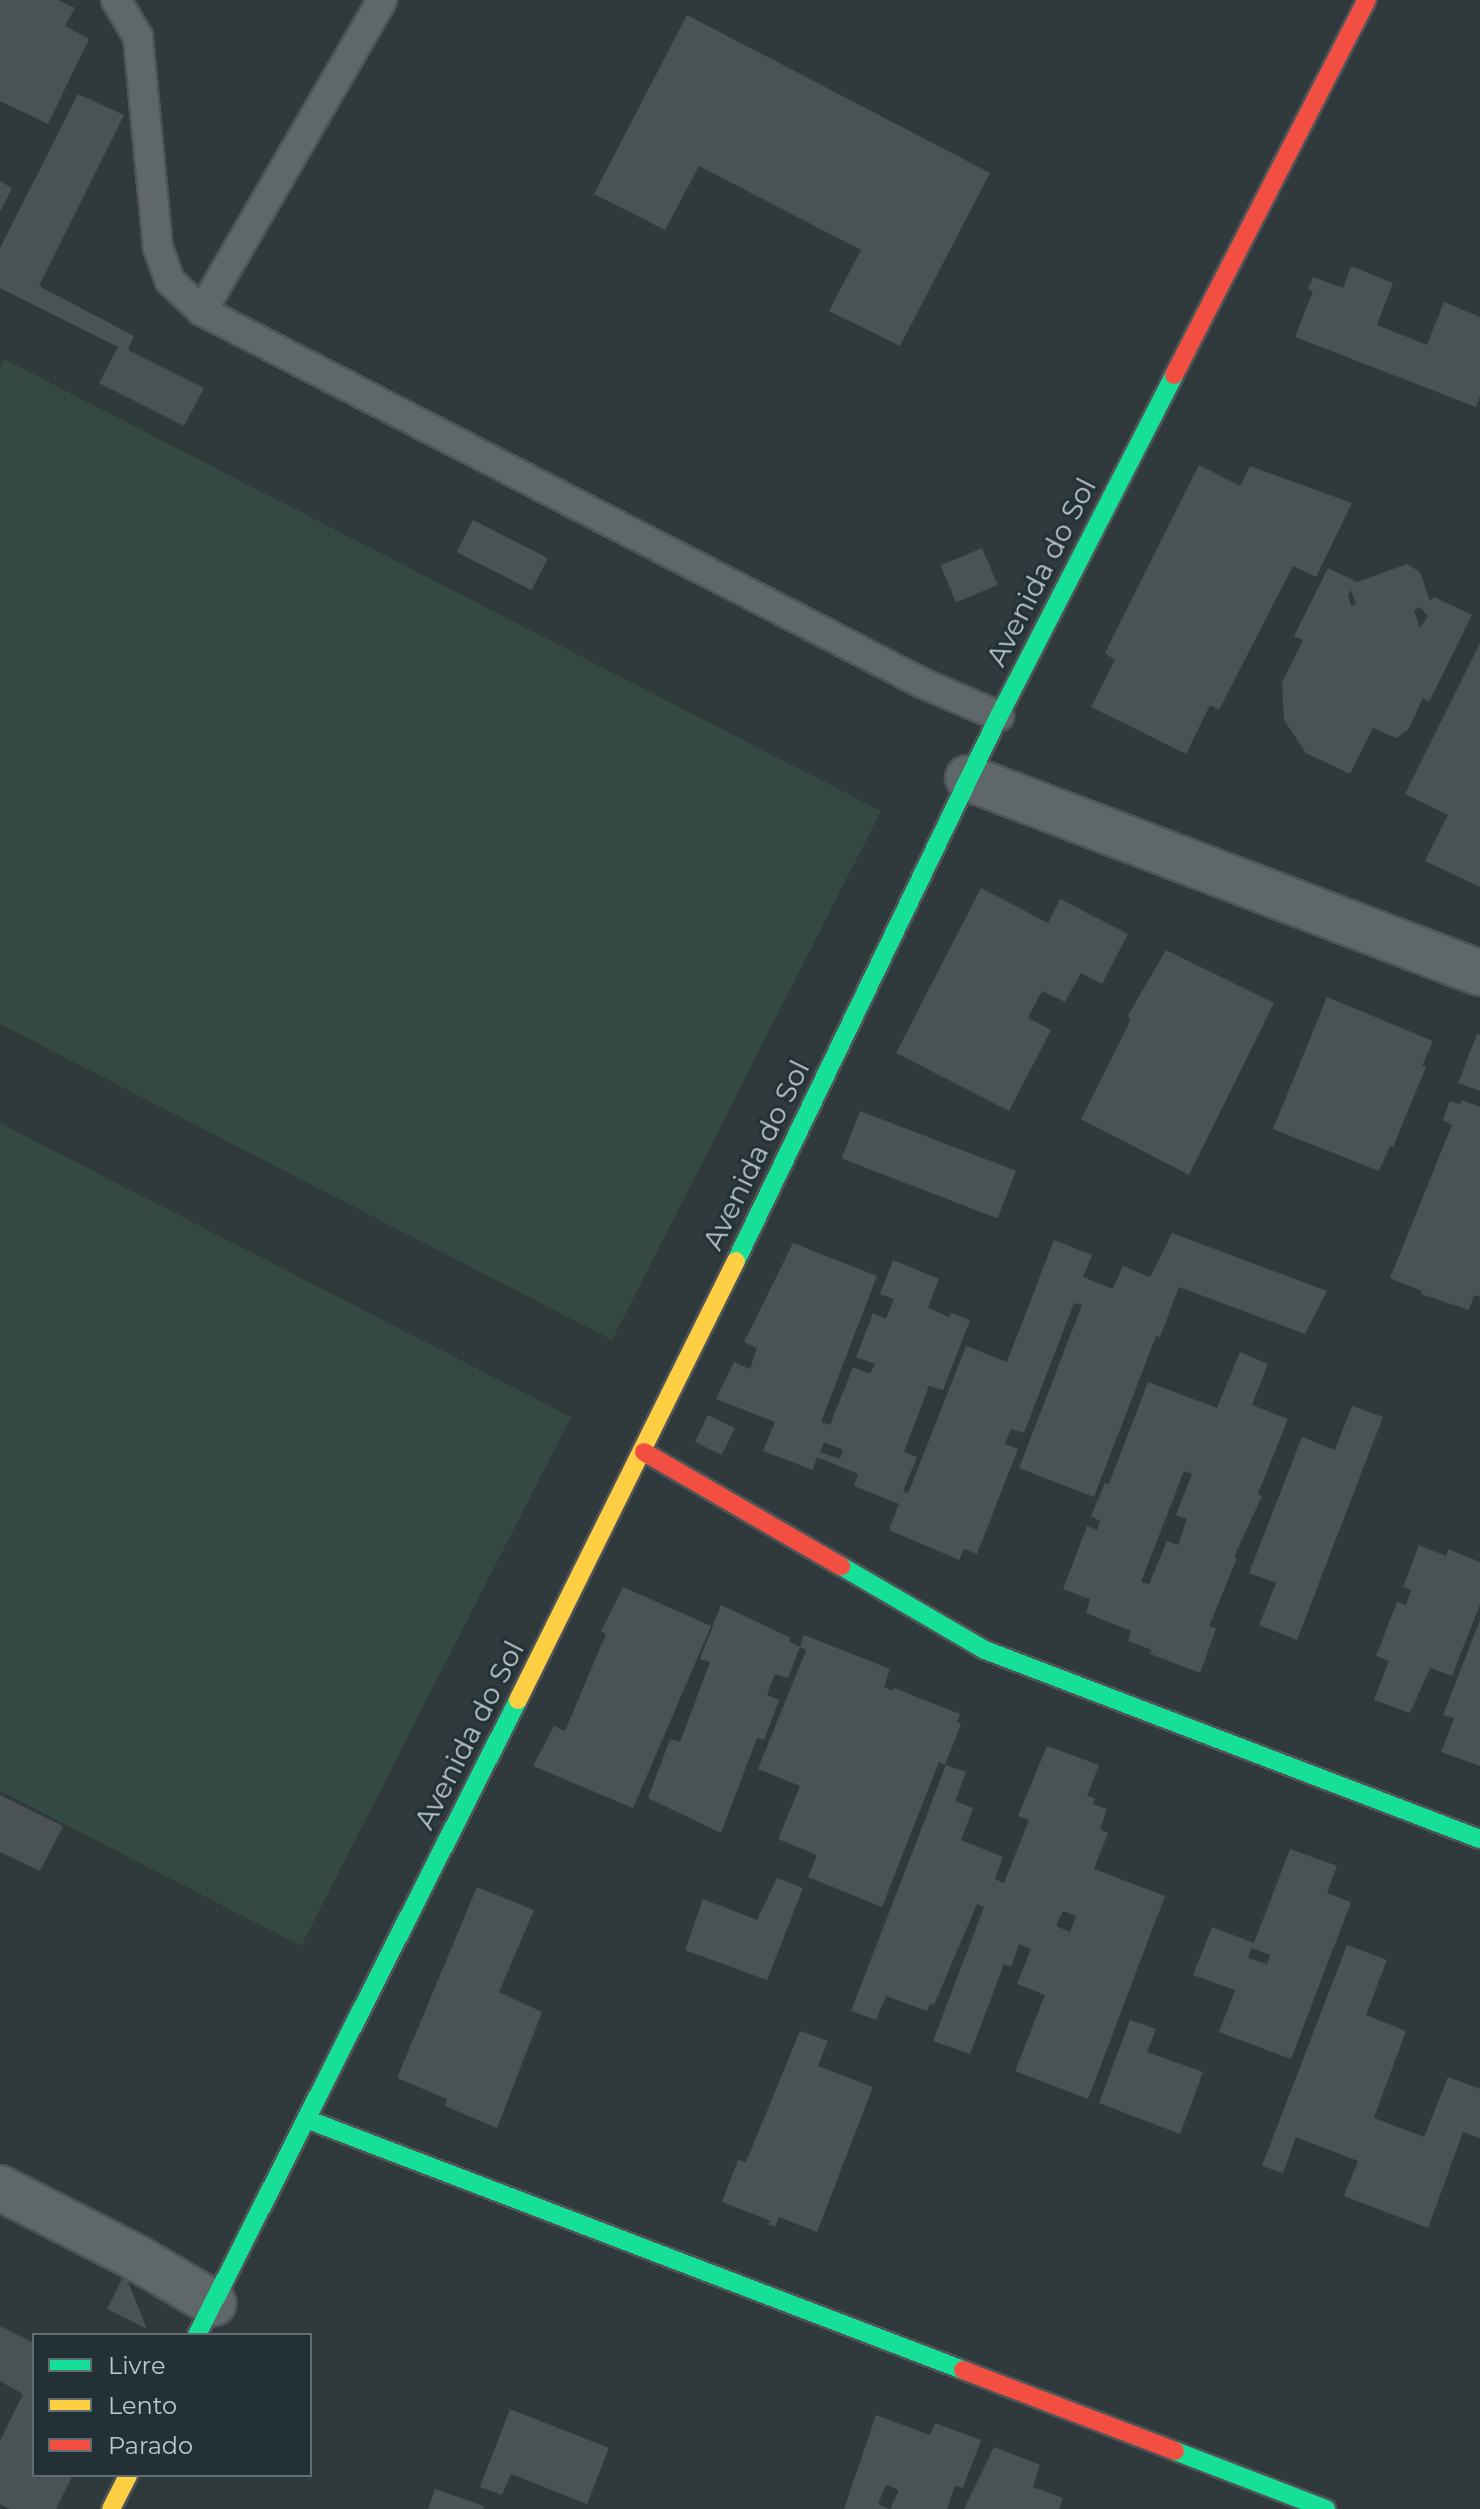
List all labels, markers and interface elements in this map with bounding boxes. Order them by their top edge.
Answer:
street label: Avenida do Sol [979,472,1103,672]
street label: Avenida do Sol [696,1055,816,1255]
street label: Avenida do Sol [407,1635,531,1835]
legend [32,2333,312,2477]
text: Livre [108,2351,165,2380]
text: Lento [108,2391,177,2420]
text: Parado [108,2431,193,2460]

